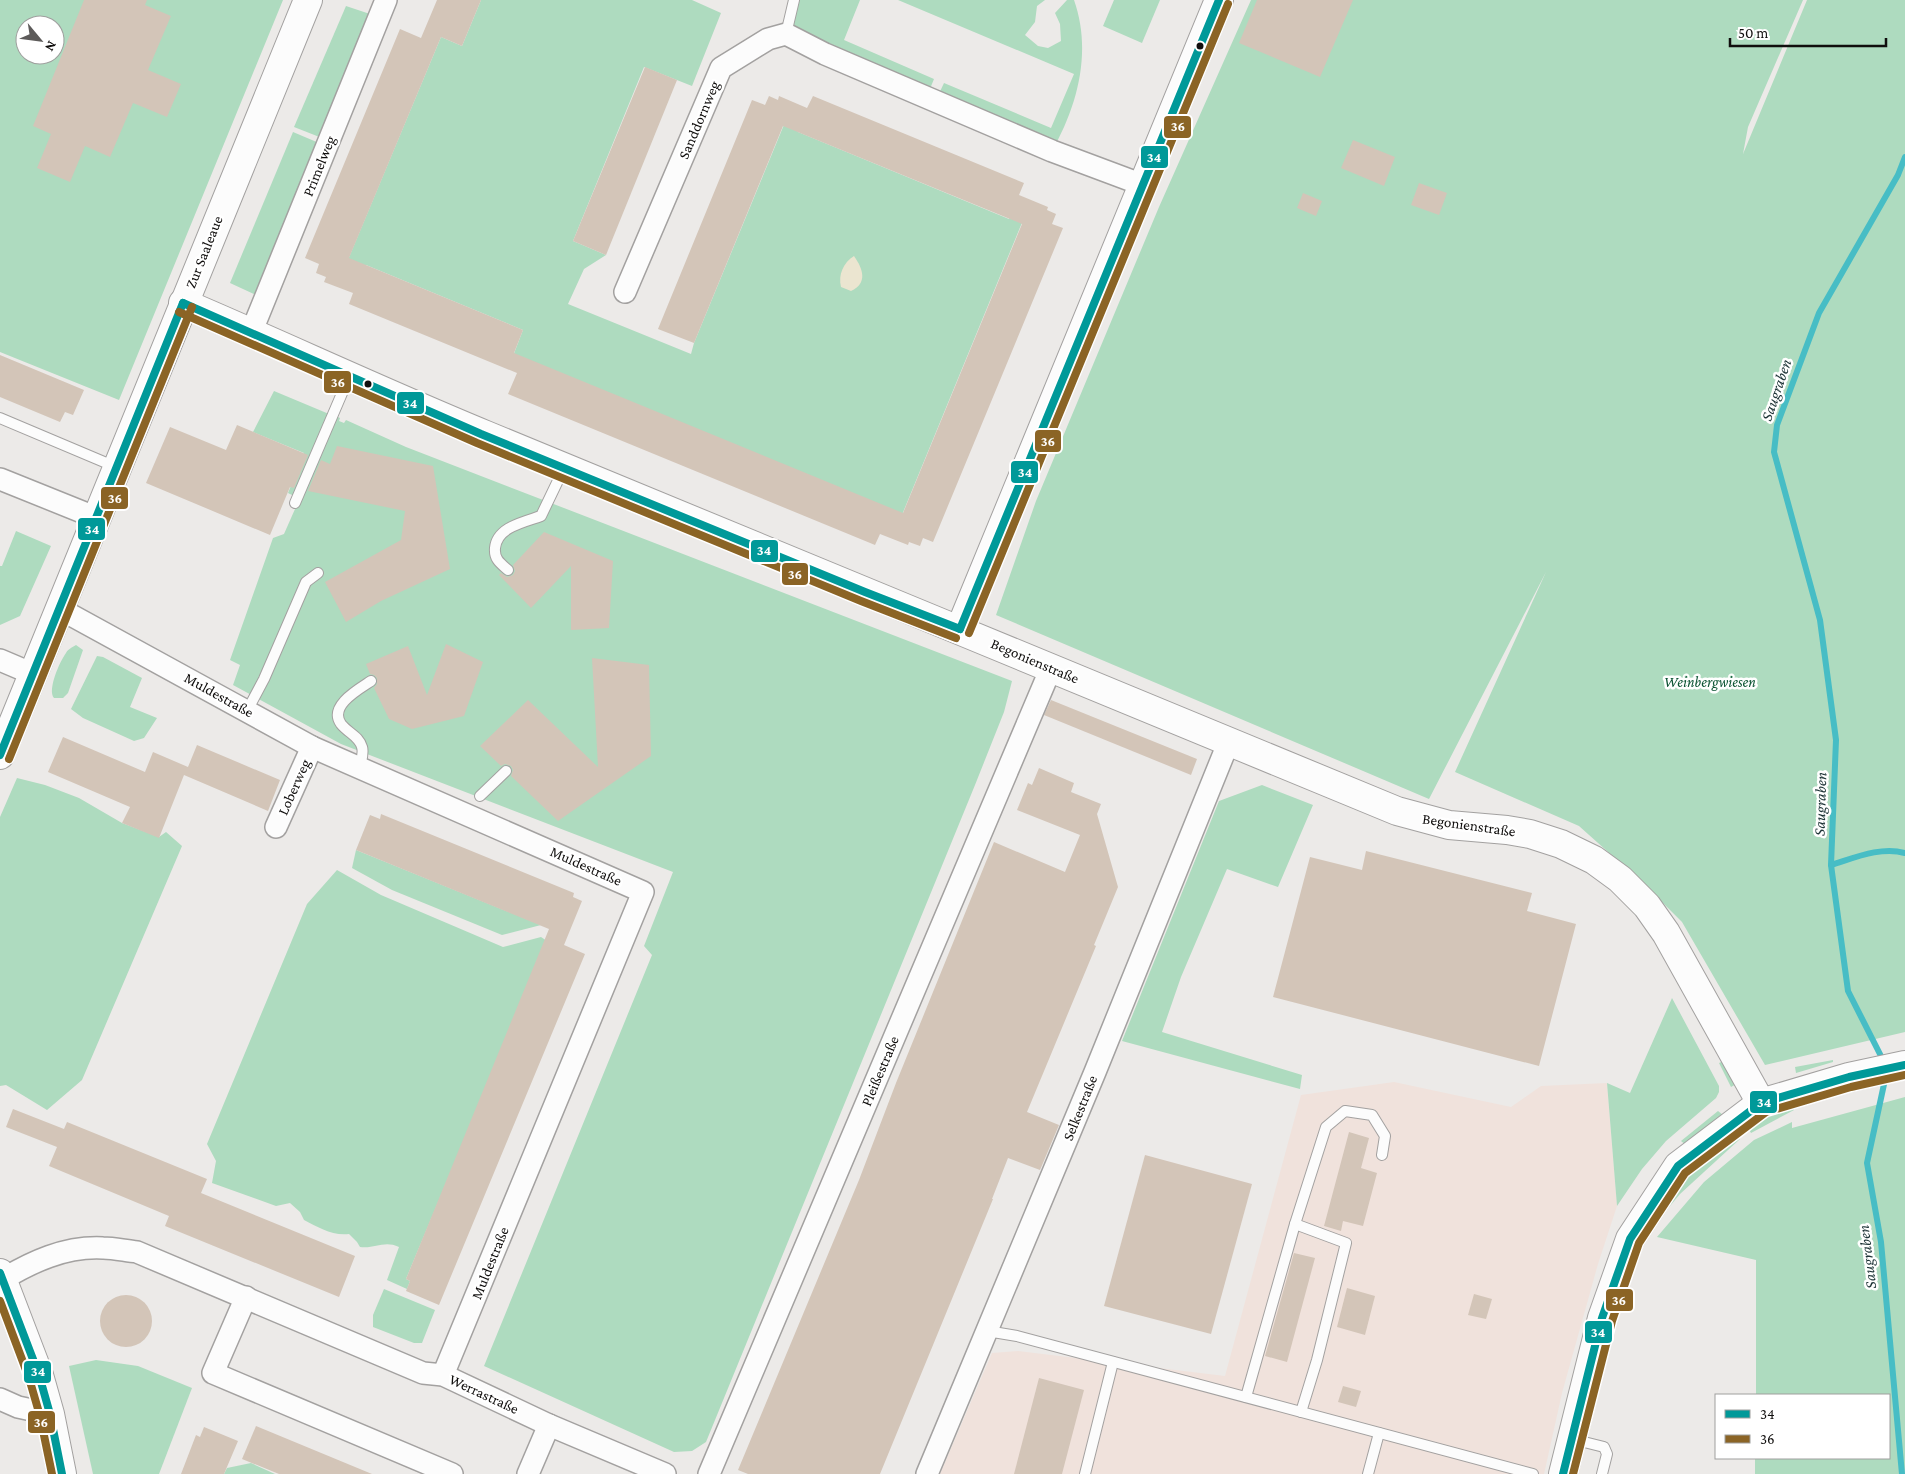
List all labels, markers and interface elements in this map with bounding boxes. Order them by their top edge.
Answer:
north arrow [15,15,65,65]
scale bar [1730,15,1886,47]
text: 50 m [1738,25,1768,41]
text: N [42,38,61,55]
unlabelled marker [1195,41,1205,51]
street label: Sanddornweg [675,79,724,162]
line badge: 36 [1163,115,1192,139]
text: 36 [1171,118,1185,134]
street label: Primelweg [300,133,339,199]
line badge: 34 [1140,145,1169,169]
text: 34 [1147,149,1162,165]
street label: Zur Saaleaue [182,213,226,291]
water label: Saugraben [1758,357,1795,423]
line badge: 36 [323,370,352,394]
text: 36 [331,374,345,390]
unlabelled marker [363,379,373,389]
line badge: 34 [396,391,425,415]
text: 34 [403,395,418,411]
line badge: 36 [1034,429,1062,453]
text: 36 [1041,433,1055,449]
line badge: 34 [1010,460,1039,484]
text: 34 [1018,464,1033,480]
line badge: 36 [100,486,129,510]
text: 36 [108,490,122,506]
line badge: 34 [77,517,106,541]
text: 34 [85,521,100,537]
line badge: 34 [750,539,779,563]
text: 34 [757,542,772,558]
line badge: 36 [781,562,809,586]
text: 36 [788,566,802,582]
street label: Begonienstraße [988,635,1082,688]
street label: Muldestraße [182,669,257,721]
park label: Weinbergwiesen [1664,674,1756,691]
street label: Loberweg [275,757,314,818]
water label: Saugraben [1810,772,1831,836]
street label: Begonienstraße [1421,811,1517,840]
street label: Muldestraße [548,843,625,889]
street label: Pleißestraße [858,1033,902,1109]
street label: Selkestraße [1060,1073,1100,1143]
line badge: 34 [1749,1090,1778,1114]
text: 34 [1757,1094,1772,1110]
street label: Muldestraße [468,1224,512,1302]
water label: Saugraben [1855,1224,1880,1290]
line badge: 36 [1605,1288,1634,1312]
text: 36 [1612,1292,1626,1308]
line badge: 34 [1584,1320,1613,1344]
text: 34 [1591,1324,1606,1340]
line badge: 34 [23,1360,52,1384]
text: 34 [31,1363,46,1379]
street label: Werrastraße [447,1371,522,1417]
legend [1715,1394,1890,1459]
text: 34 [1760,1406,1775,1422]
line badge: 36 [27,1410,56,1434]
text: 36 [34,1414,48,1430]
text: 36 [1760,1431,1775,1447]

